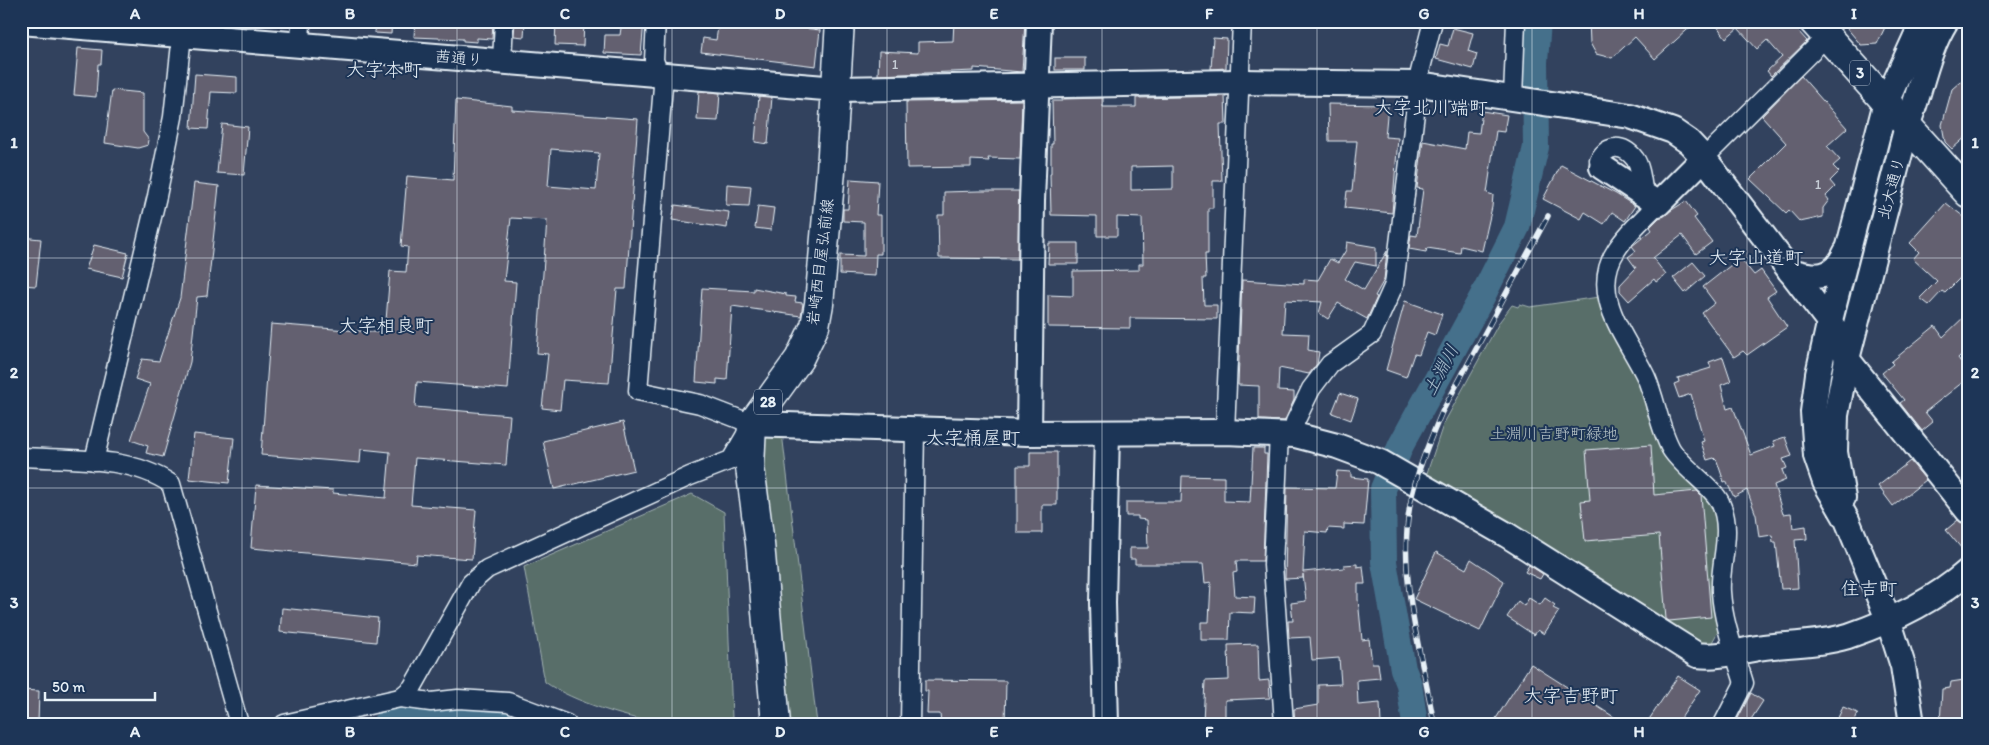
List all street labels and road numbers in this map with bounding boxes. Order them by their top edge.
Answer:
street label: 茜通り [434,46,484,70]
road number: 3 [1850,60,1870,86]
street label: 北大通り [1874,155,1908,221]
street label: 岩崎西目屋弘前線 [803,197,837,327]
road number: 28 [754,390,782,414]

